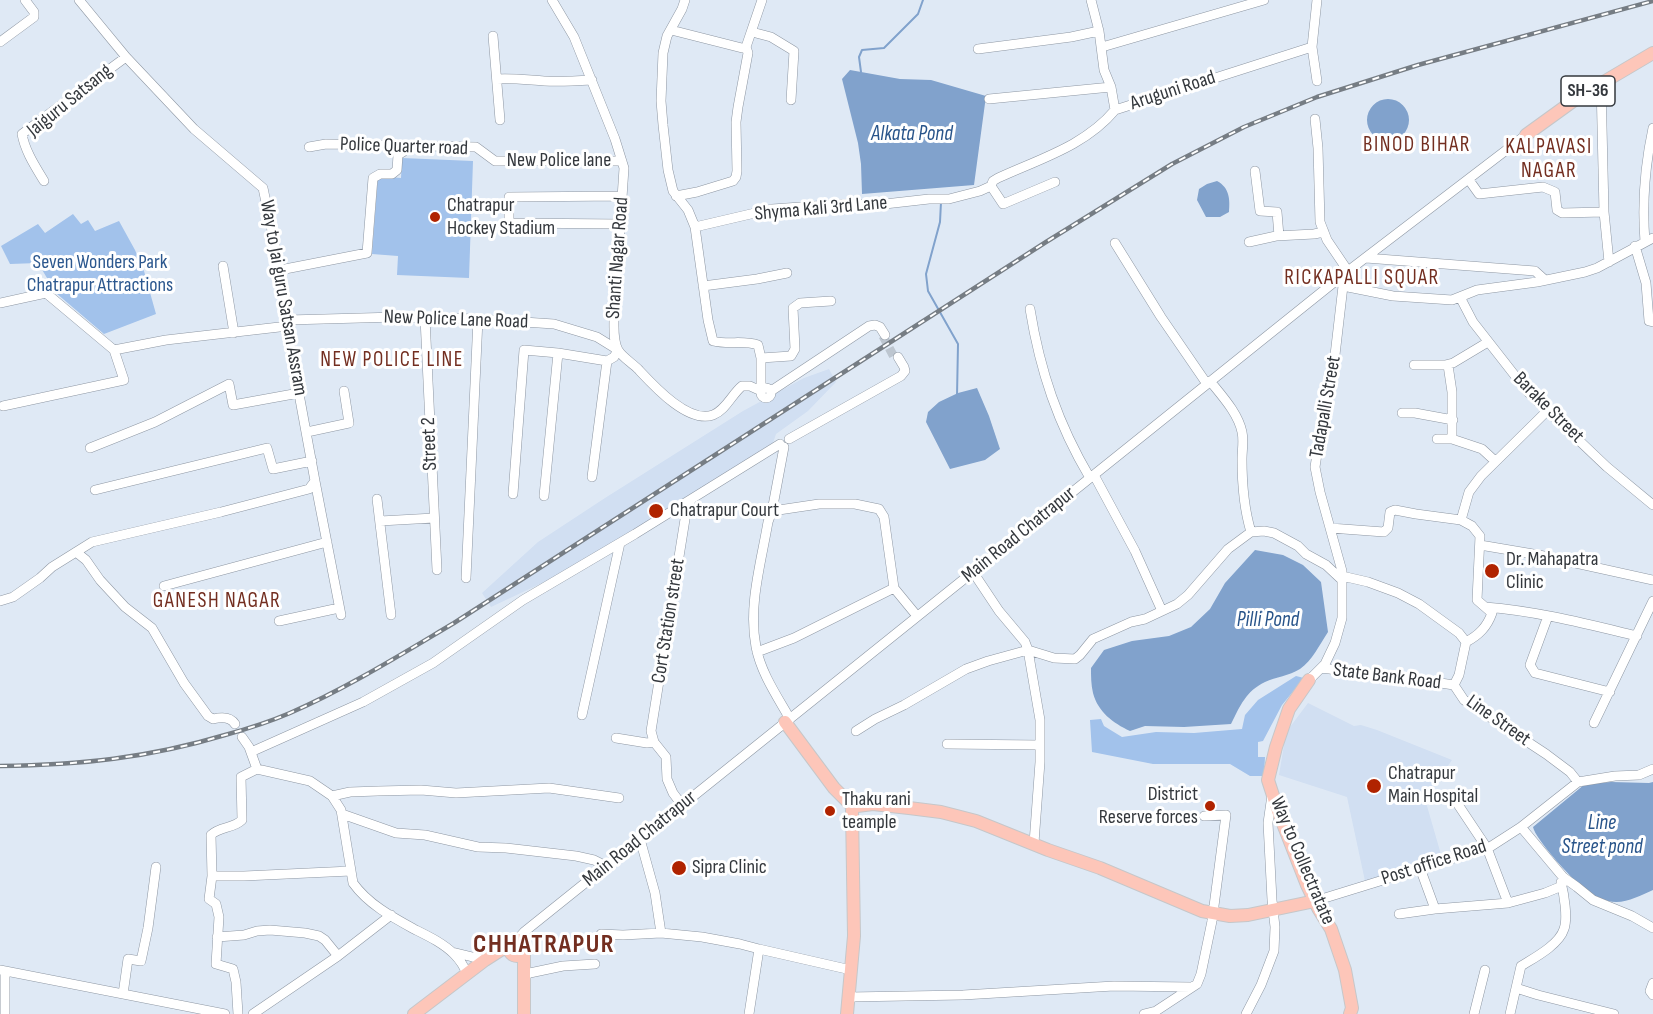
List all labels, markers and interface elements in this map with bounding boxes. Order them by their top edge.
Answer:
street label: Jaiguru Satsang [23,59,117,143]
street label: Aruguni Road [1127,66,1219,116]
road number: SH-36 [1561,76,1615,106]
water label: Alkata Pond [871,122,953,148]
street label: Police Quarter road [339,133,469,161]
district label: BINOD BIHAR [1363,133,1471,159]
district label: KALPAVASI NAGAR [1505,135,1593,185]
street label: New Police lane [507,149,611,173]
street label: Shyma Kali 3rd Lane [754,191,888,227]
place label: Chatrapur Hockey Stadium [447,194,555,241]
street label: Shanti Nagar Road [602,196,634,320]
street label: Way to Jai guru Satsan Assram [254,198,312,398]
marker: Chatrapur Hockey Stadium [428,210,442,224]
park label: Seven Wonders Park Chatrapur Attractions [27,251,173,298]
district label: RICKAPALLI SQUAR [1284,266,1440,292]
street label: New Police Lane Road [383,305,529,335]
district label: NEW POLICE LINE [320,348,464,374]
street label: Tadapalli Street [1305,354,1347,460]
street label: Barake Street [1508,368,1588,448]
street label: Street 2 [417,417,443,471]
street label: Main Road Chatrapur [957,482,1081,588]
place label: Chatrapur Court [670,499,779,523]
marker: Chatrapur Court [647,502,665,520]
place label: Dr. Mahapatra Clinic [1506,548,1598,595]
street label: Cort Station street [647,557,691,685]
marker: Dr. Mahapatra Clinic [1483,562,1501,580]
district label: GANESH NAGAR [153,589,281,615]
water label: Pilli Pond [1237,608,1299,634]
street label: State Bank Road [1332,658,1442,696]
street label: Line Street [1461,690,1535,752]
place label: Chatrapur Main Hospital [1388,762,1478,809]
marker: Chatrapur Main Hospital [1365,777,1383,795]
place label: District Reserve forces [1099,783,1198,830]
street label: Main Road Chatrapur [578,786,702,892]
place label: Thaku rani teample [842,788,911,835]
street label: Way to Collectratate [1264,794,1340,928]
marker: District Reserve forces [1203,799,1217,813]
marker: Thaku rani teample [823,804,837,818]
water label: Line Street pond [1561,811,1643,861]
street label: Post office Road [1378,835,1490,891]
place label: Sipra Clinic [692,856,767,880]
marker: Sipra Clinic [670,859,688,877]
district label: CHHATRAPUR [473,929,615,961]

